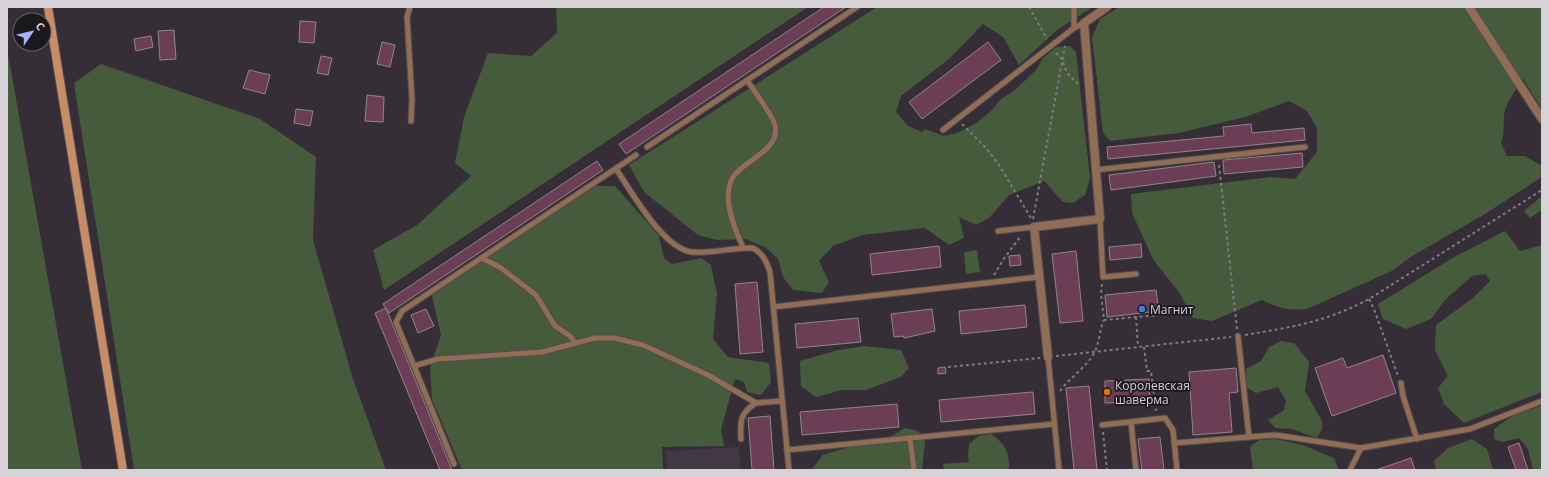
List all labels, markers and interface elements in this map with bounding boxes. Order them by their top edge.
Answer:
north arrow [12,12,52,52]
text: С [32,19,49,33]
place label: Магнит [1150,301,1194,318]
marker: Магнит [1137,304,1147,314]
place label: Королевская шаверма [1115,377,1190,408]
marker: Королевская шаверма [1102,387,1112,397]

